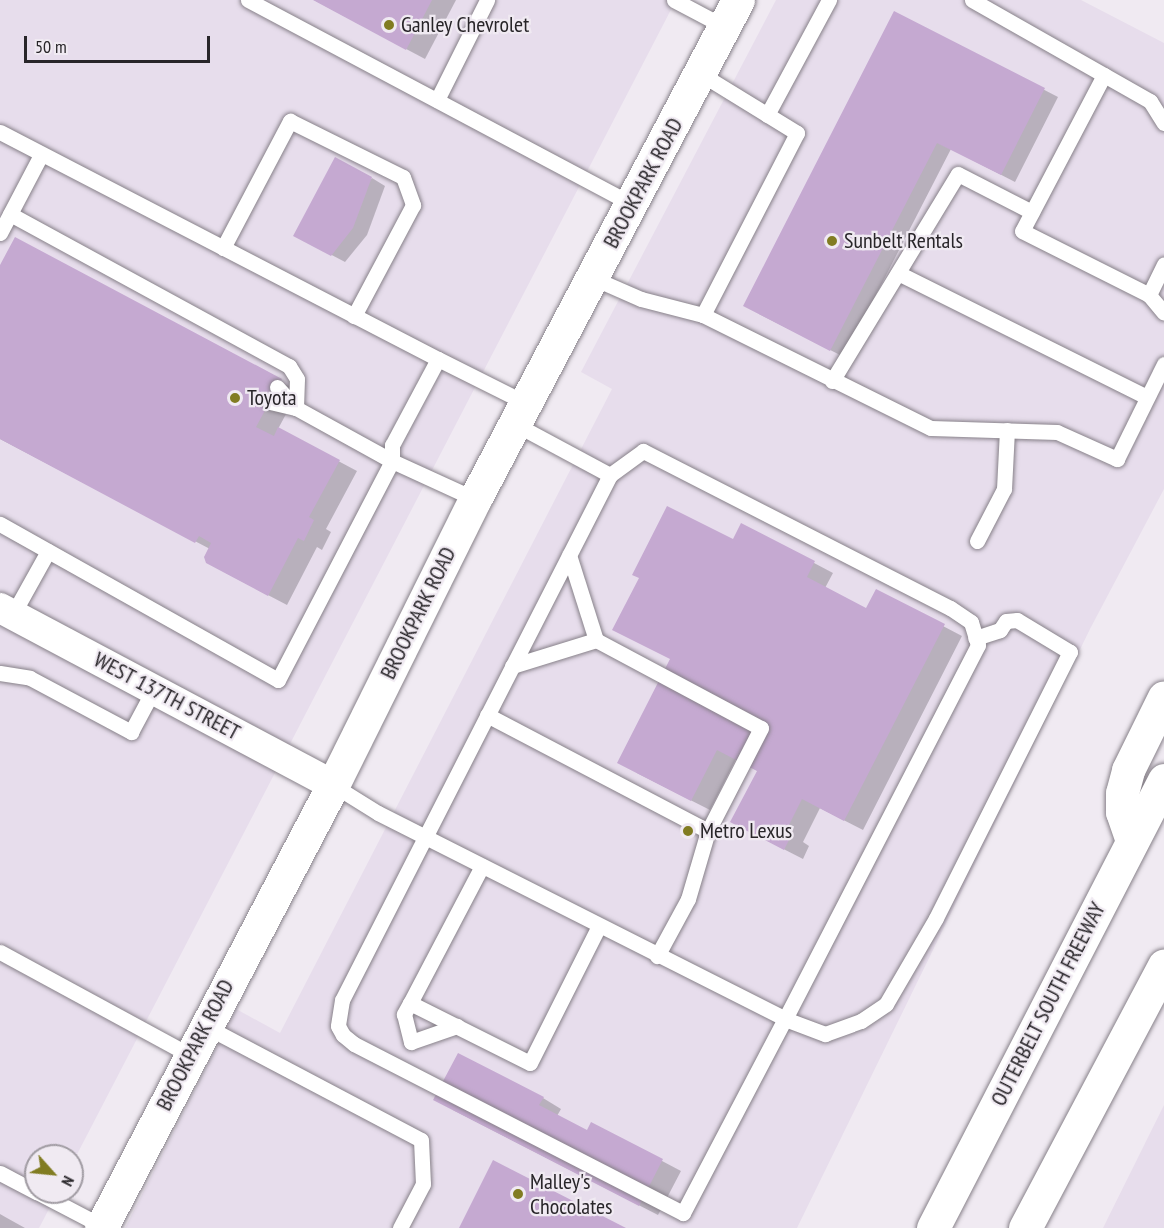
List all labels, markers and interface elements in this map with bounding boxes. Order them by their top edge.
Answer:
place label: Ganley Chevrolet [401,12,530,38]
marker: Ganley Chevrolet [382,18,396,32]
scale bar [27,24,213,62]
text: 50 m [35,35,67,58]
street label: BROOKPARK ROAD [598,113,688,253]
place label: Sunbelt Rentals [844,228,963,254]
marker: Sunbelt Rentals [825,234,839,248]
place label: Toyota [247,385,296,411]
marker: Toyota [228,391,242,405]
street label: BROOKPARK ROAD [375,542,461,684]
street label: WEST 137TH STREET [89,646,245,746]
place label: Metro Lexus [700,818,792,844]
marker: Metro Lexus [681,824,695,838]
street label: OUTERBELT SOUTH FREEWAY [985,897,1111,1111]
street label: BROOKPARK ROAD [151,975,239,1115]
north arrow [24,1144,84,1204]
place label: Malley's Chocolates [530,1168,613,1220]
text: N [57,1173,79,1190]
marker: Malley's Chocolates [511,1187,525,1201]

